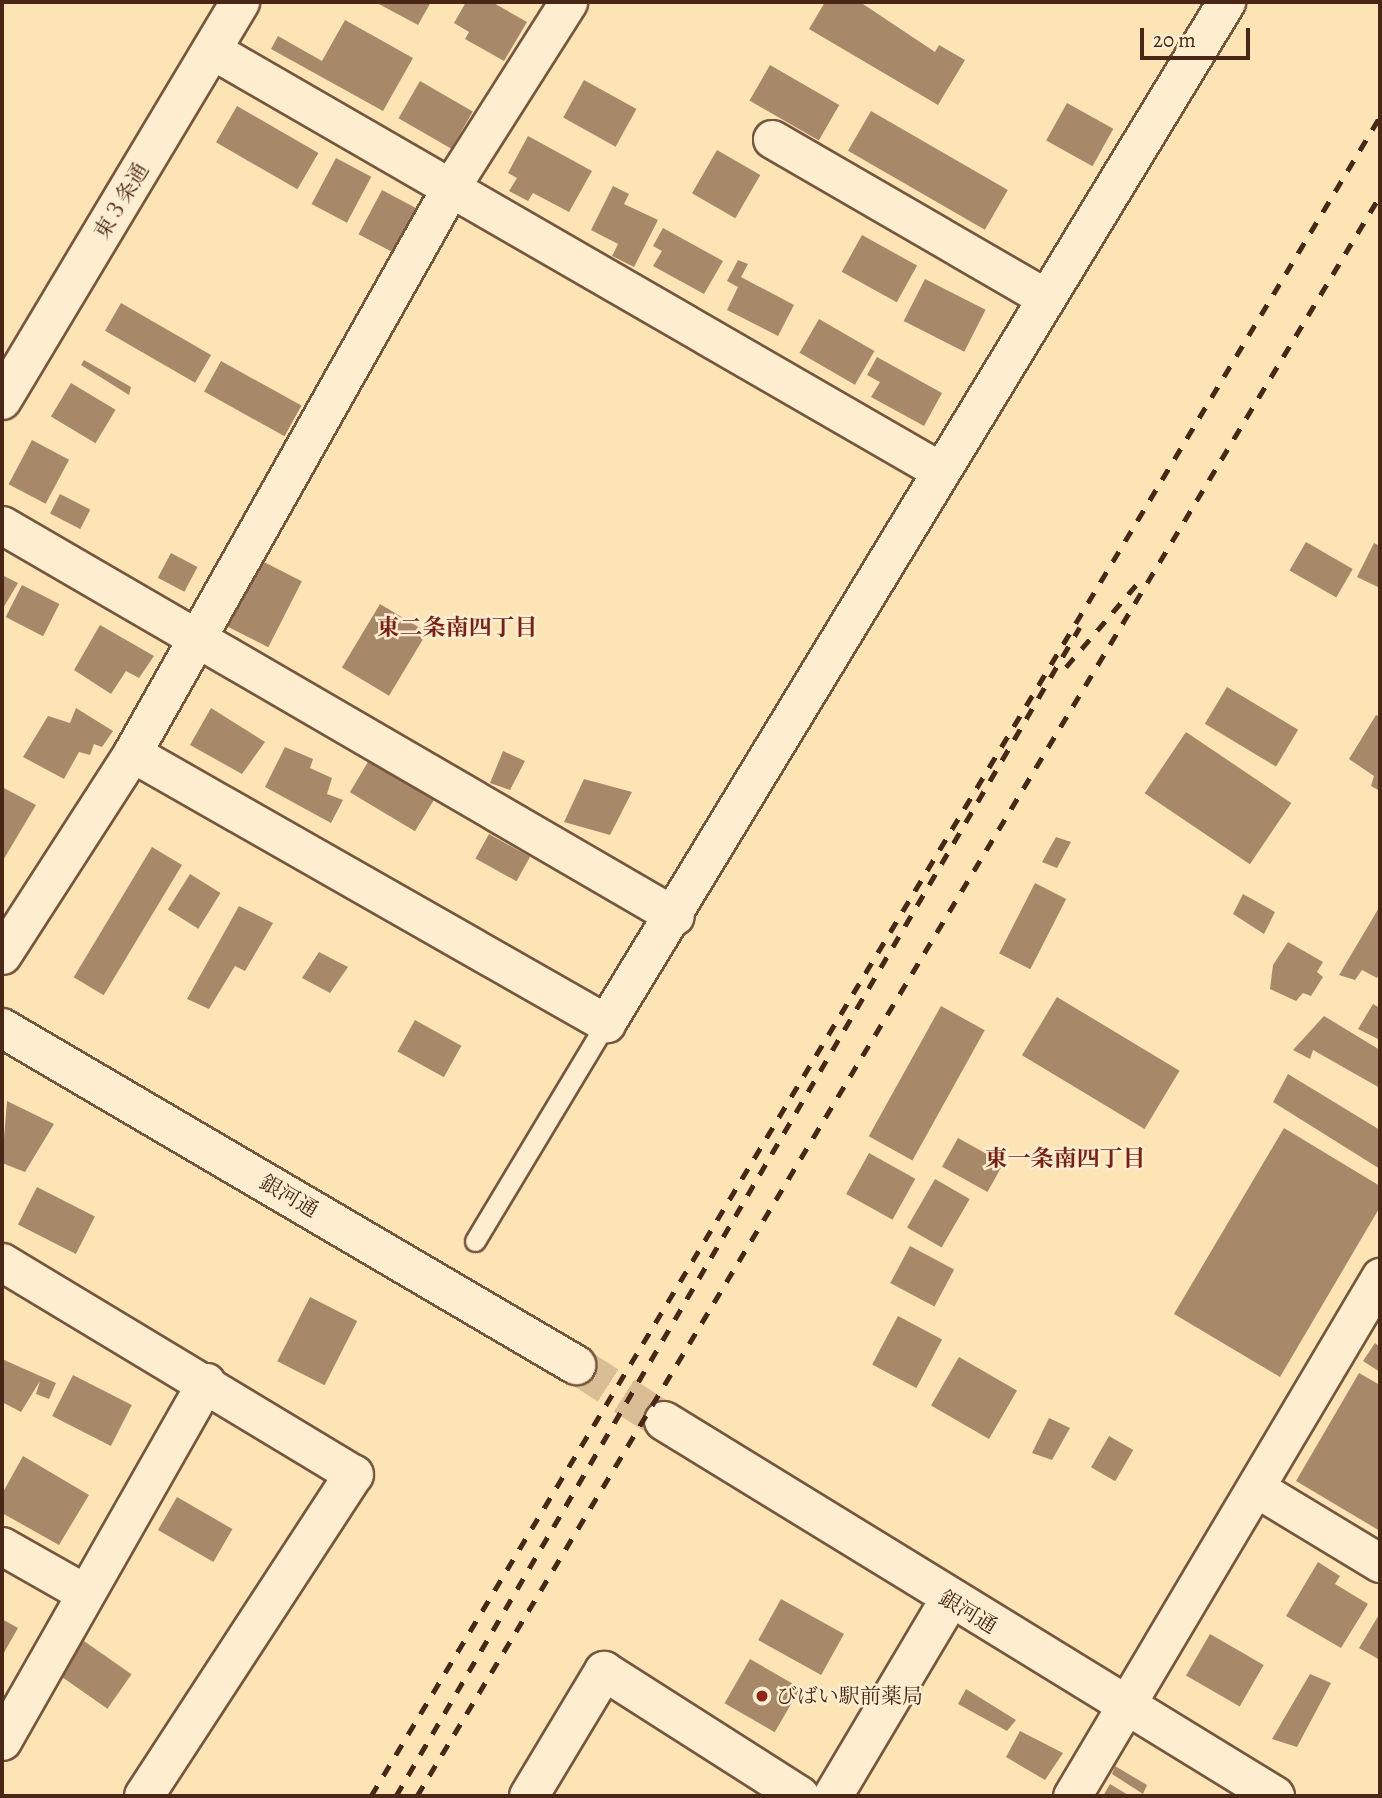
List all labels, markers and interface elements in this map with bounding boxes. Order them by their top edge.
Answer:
scale bar [1144,14,1254,58]
text: 20 m [1153,26,1196,54]
street label: 東３条通 [89,159,153,243]
district label: 東二条南四丁目 [377,614,537,642]
district label: 東一条南四丁目 [985,1145,1145,1173]
street label: 銀河通 [255,1169,323,1223]
street label: 銀河通 [935,1585,1001,1639]
place label: びばい駅前薬局 [776,1683,923,1709]
marker: びばい駅前薬局 [754,1688,770,1704]

